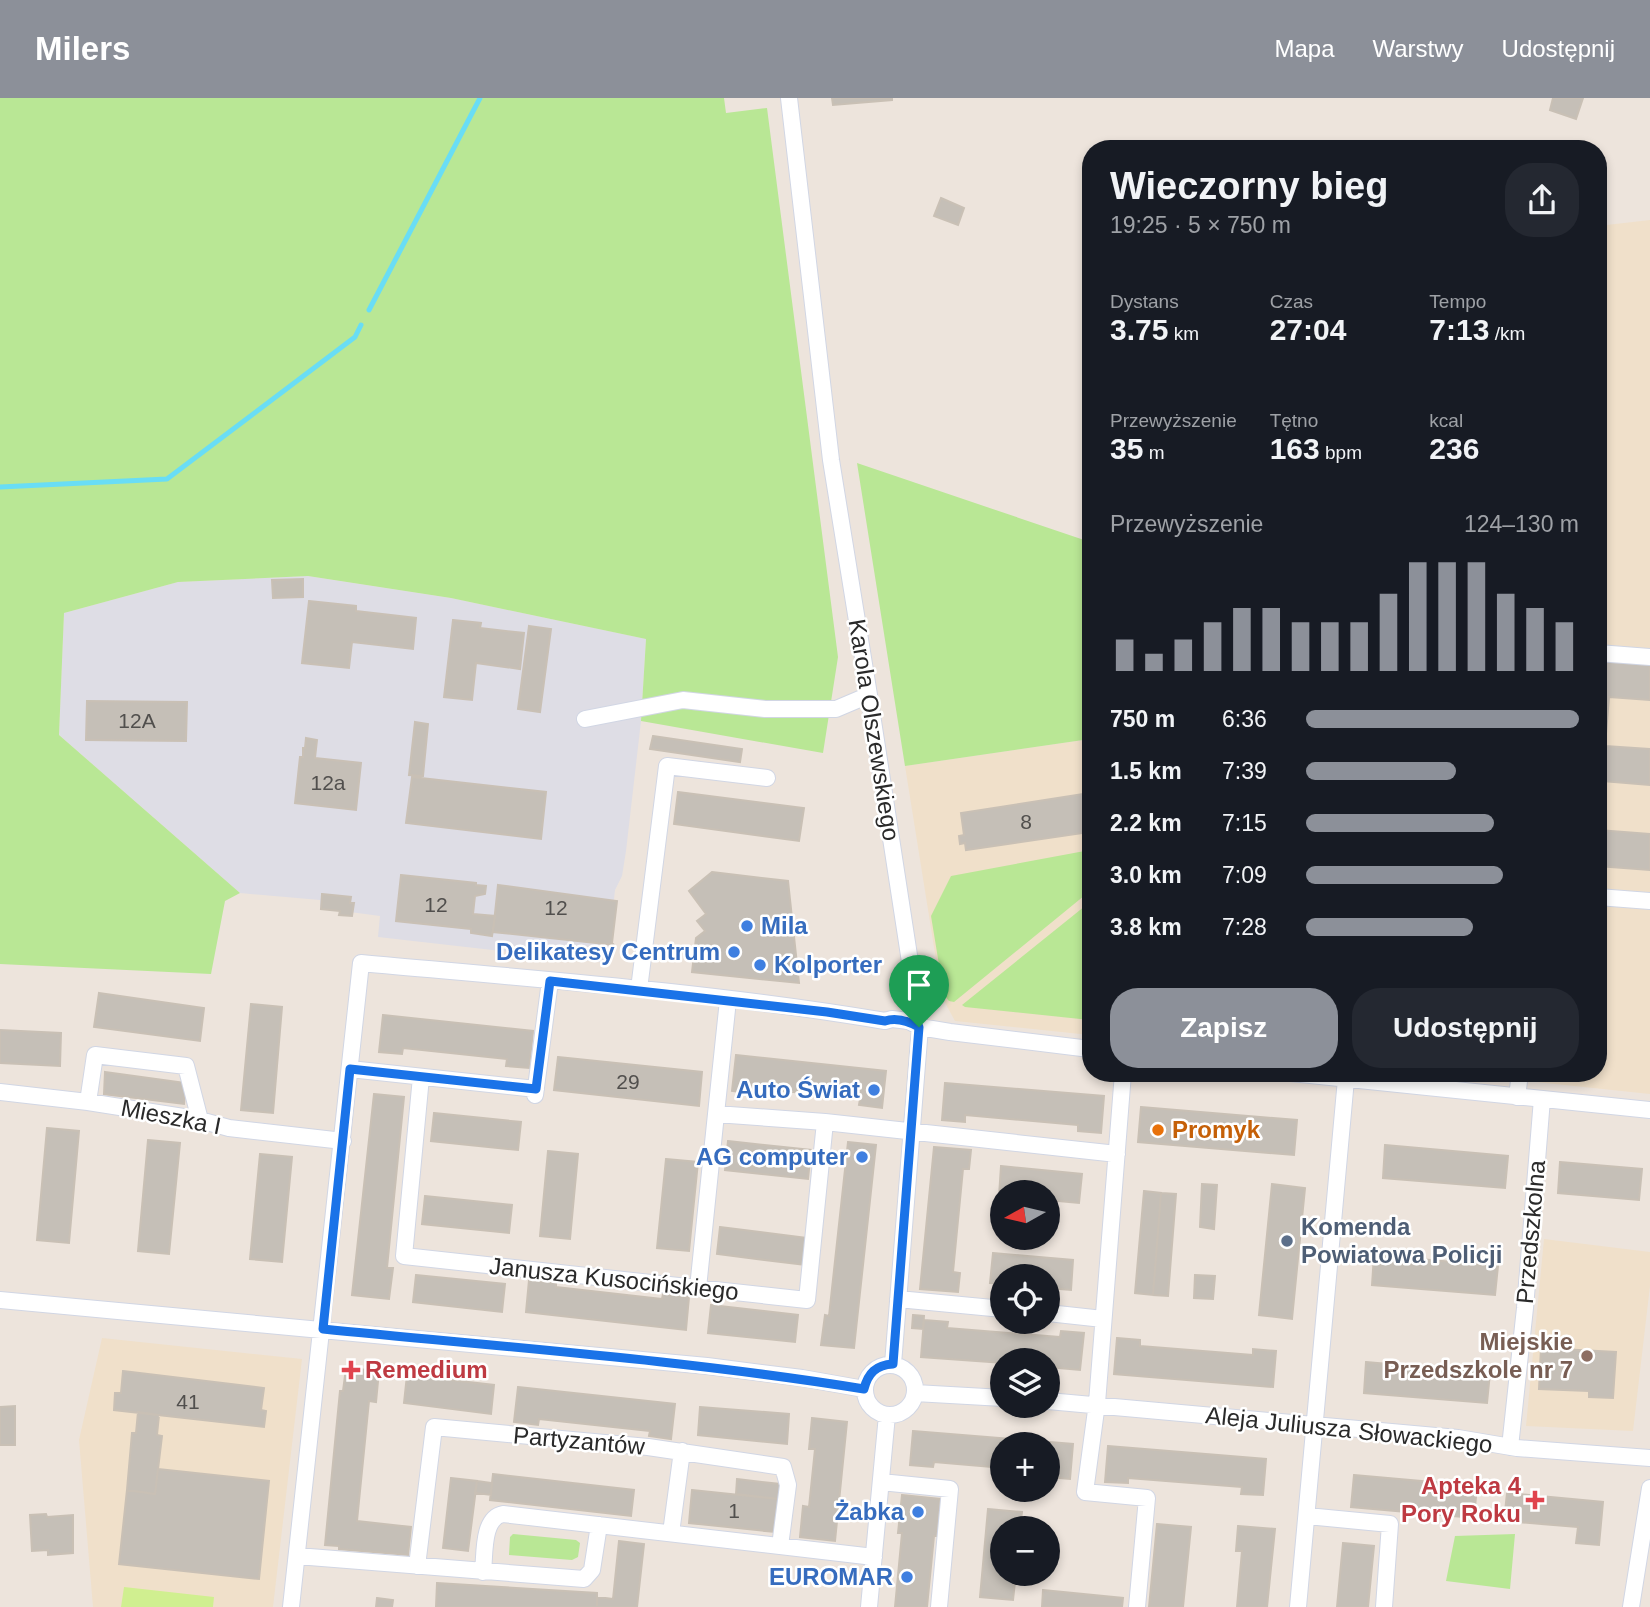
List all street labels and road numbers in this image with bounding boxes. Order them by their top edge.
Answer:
street label: Karola Olszewskiego [844,617,905,843]
street label: Mieszka I [119,1094,223,1139]
street label: Przedszkolna [1511,1158,1550,1305]
street label: Janusza Kusocińskiego [488,1252,740,1305]
street label: Aleja Juliusza Słowackiego [1204,1401,1494,1458]
street label: Partyzantów [512,1421,647,1460]

